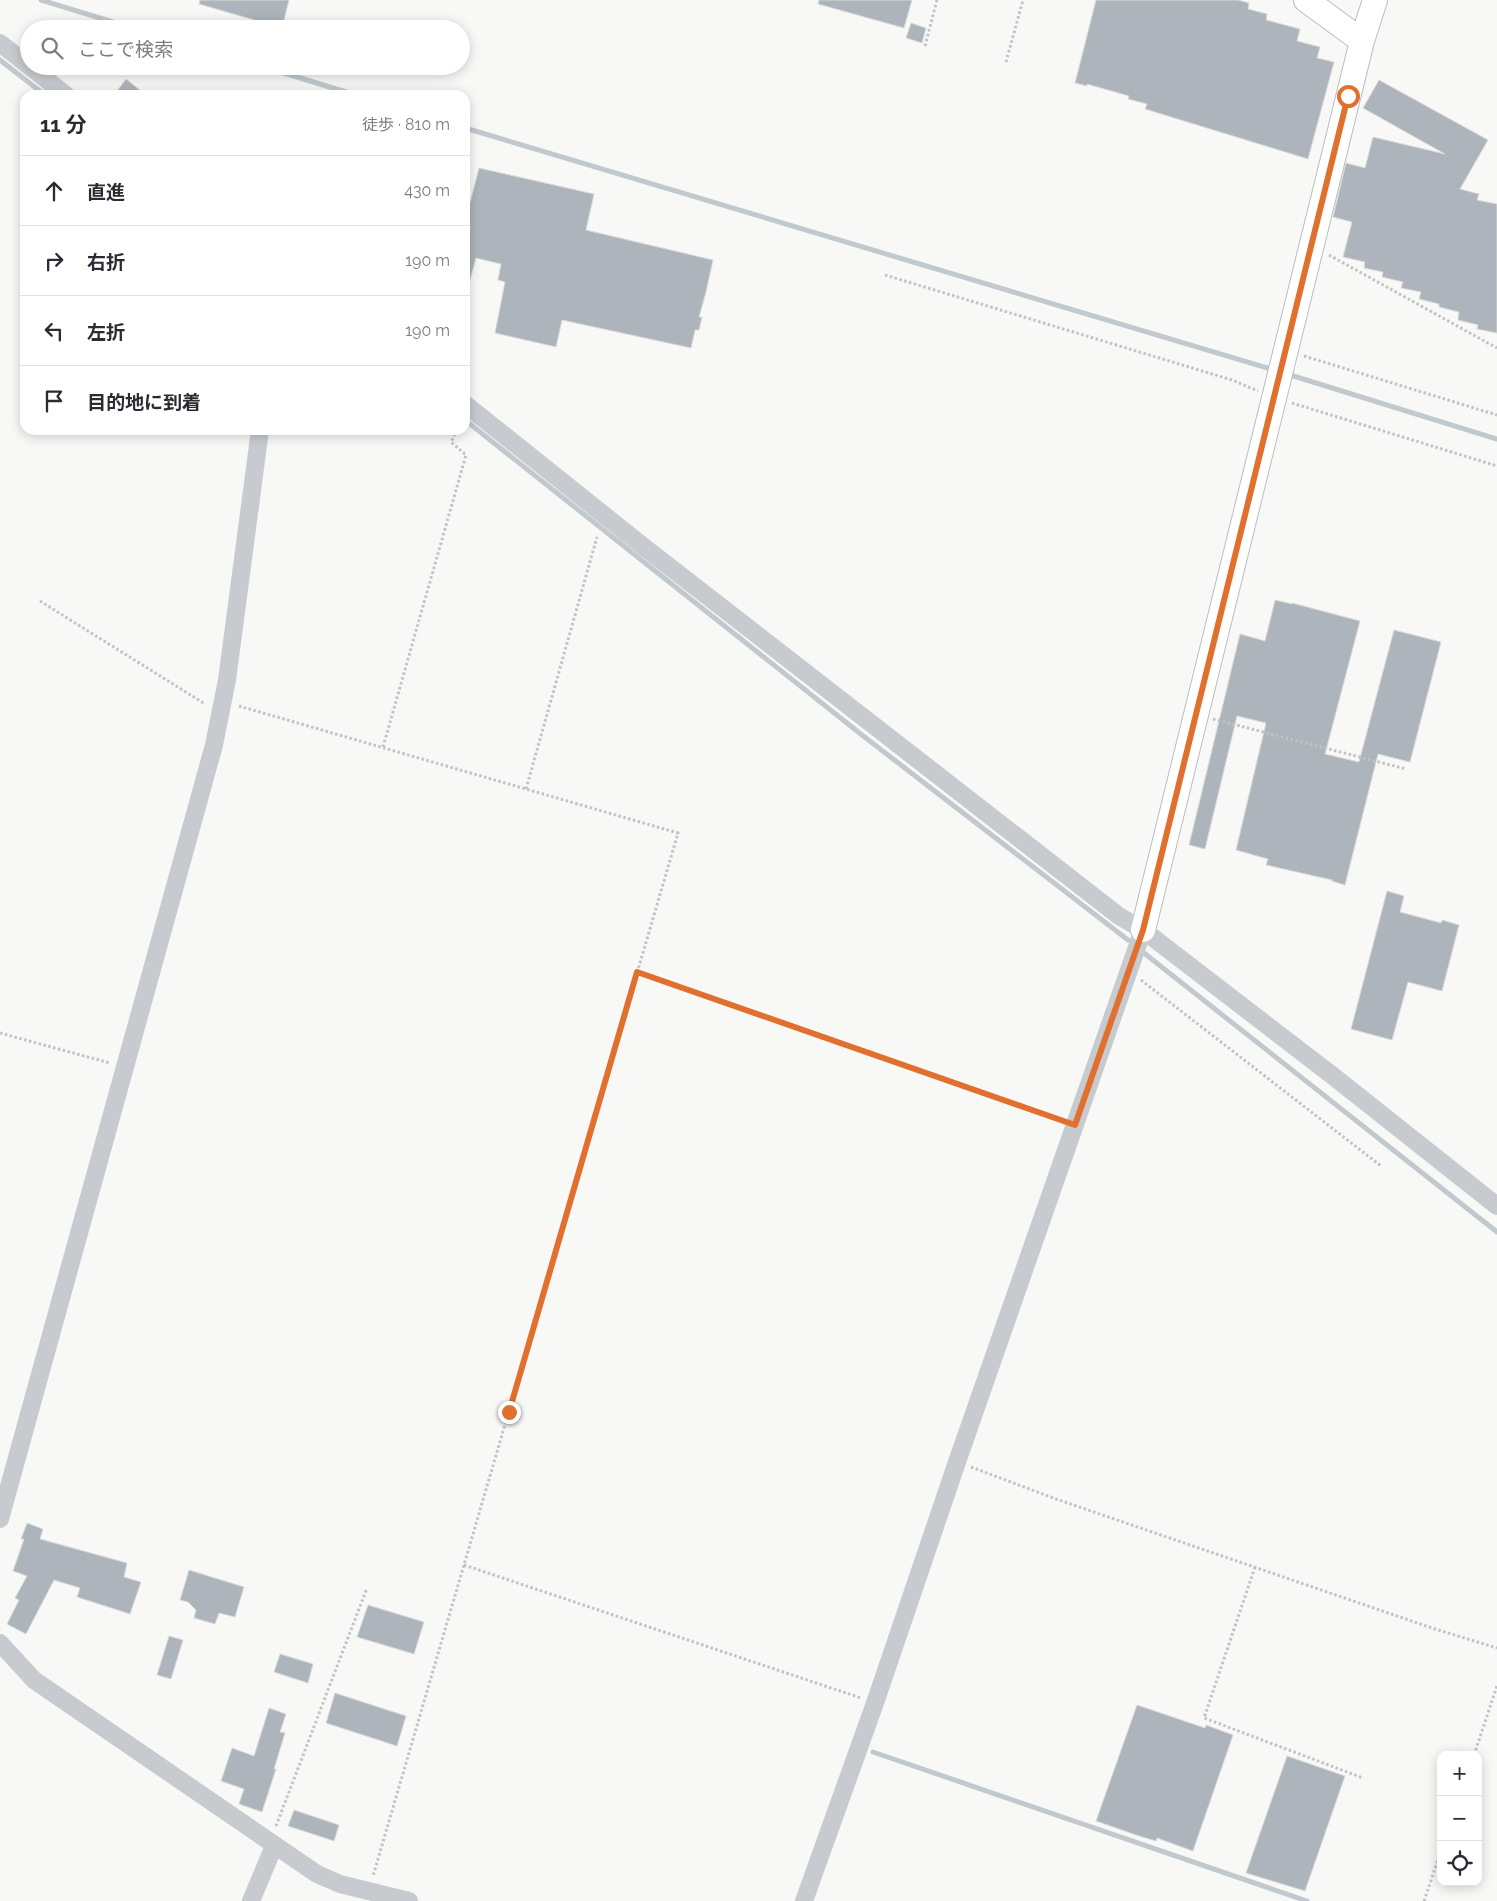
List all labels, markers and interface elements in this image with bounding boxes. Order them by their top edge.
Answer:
search box [20,20,470,75]
icon: search [38,34,66,62]
text: ここで検索 [78,38,173,60]
route start [1337,85,1360,108]
text: 11 分 [40,112,87,137]
text: 徒歩 · 810 m [362,115,450,134]
icon: ahead [40,177,68,205]
text: 直進 [87,181,125,203]
text: 430 m [404,181,450,200]
icon: right [40,247,68,275]
text: 右折 [87,251,125,273]
text: 190 m [405,251,450,270]
icon: left [40,317,68,345]
text: 左折 [87,321,125,343]
text: 190 m [405,321,450,340]
icon: arrive [40,387,68,415]
text: 目的地に到着 [87,391,201,413]
route end [498,1401,521,1424]
map controls [1437,1751,1482,1886]
button: + [1437,1751,1482,1796]
button: − [1437,1796,1482,1841]
button: locate [1437,1841,1482,1886]

